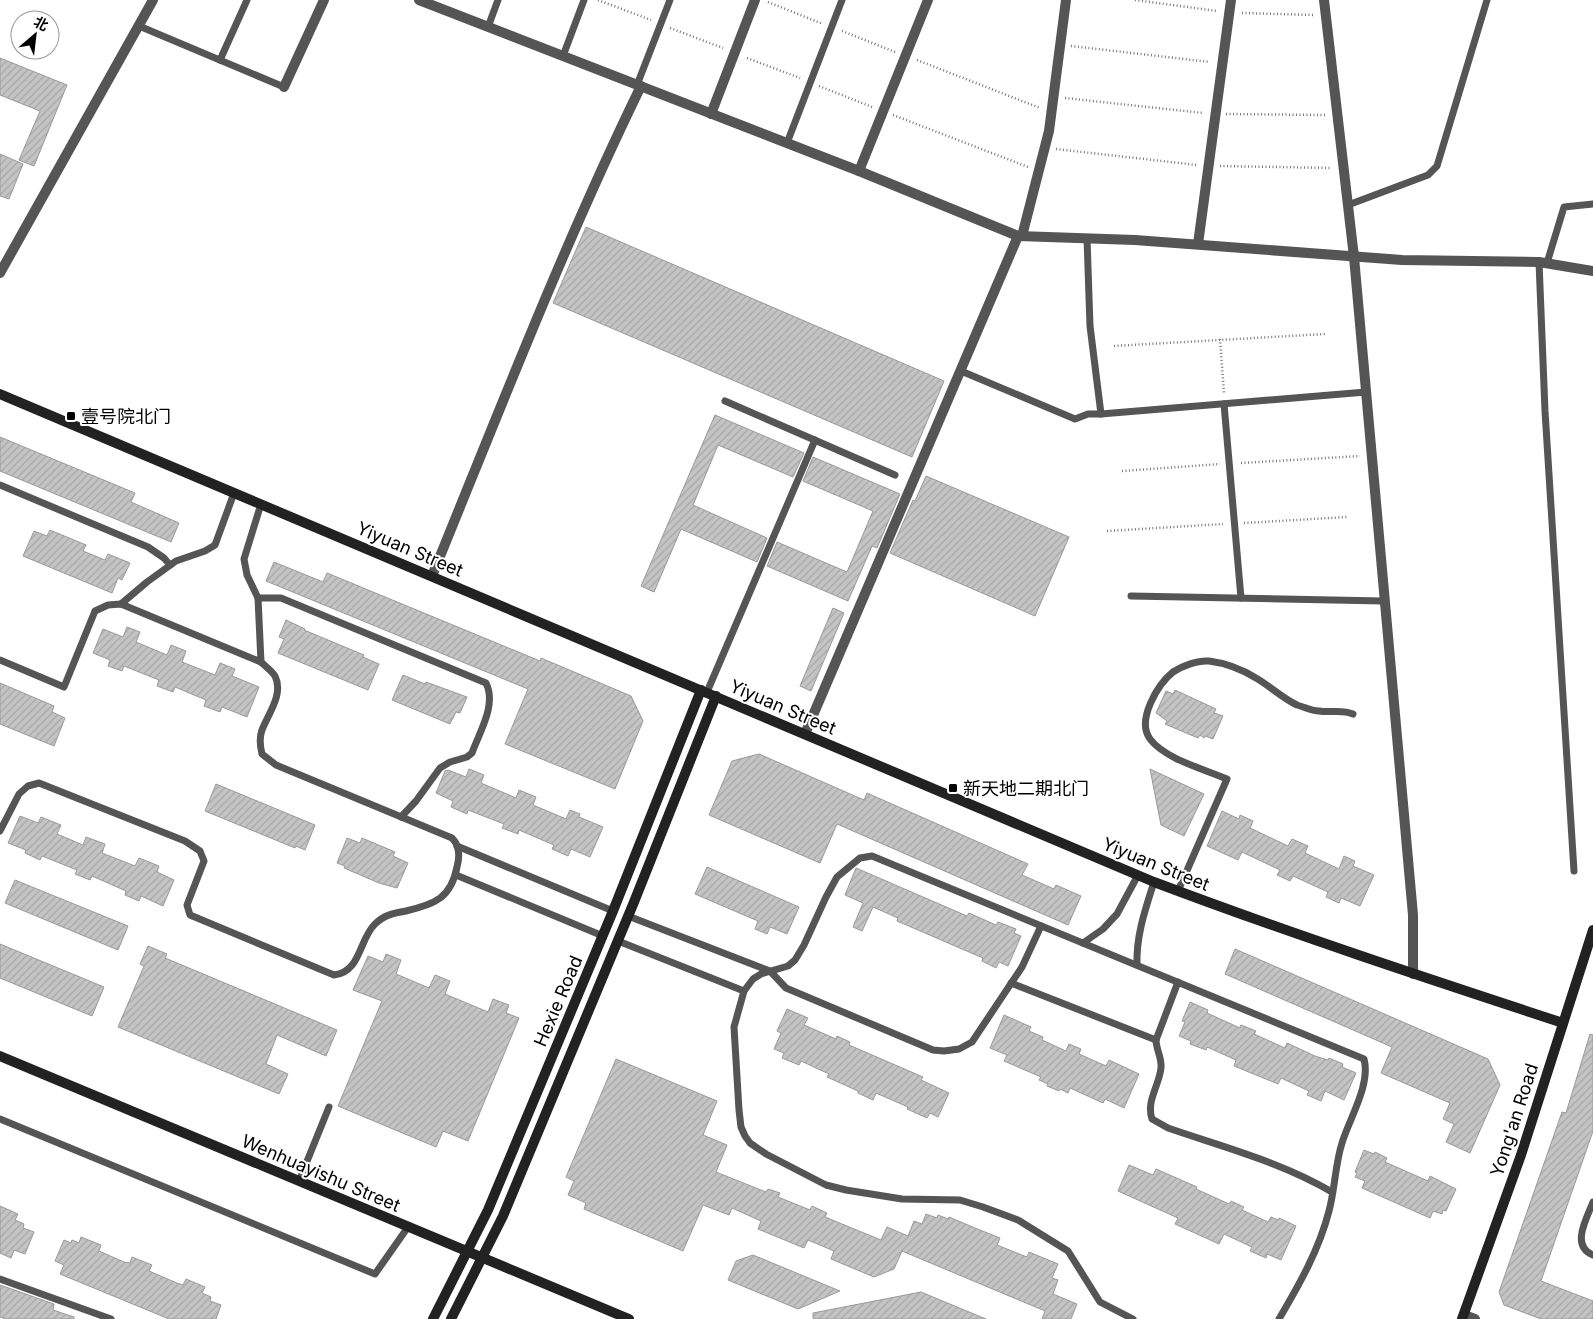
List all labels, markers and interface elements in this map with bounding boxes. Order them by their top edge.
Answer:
north arrow [10,10,60,60]
text: 北 [31,12,52,34]
place label: 壹号院北门 [81,406,171,427]
marker: 壹号院北门 [65,410,77,422]
street label: Yiyuan Street [354,517,466,581]
street label: Yiyuan Street [727,675,839,739]
place label: 新天地二期北门 [963,778,1089,799]
marker: 新天地二期北门 [947,782,959,794]
street label: Yiyuan Street [1099,833,1213,895]
street label: Hexie Road [529,952,587,1050]
street label: Yong'an Road [1486,1061,1542,1179]
street label: Wenhuayishu Street [239,1130,404,1216]

